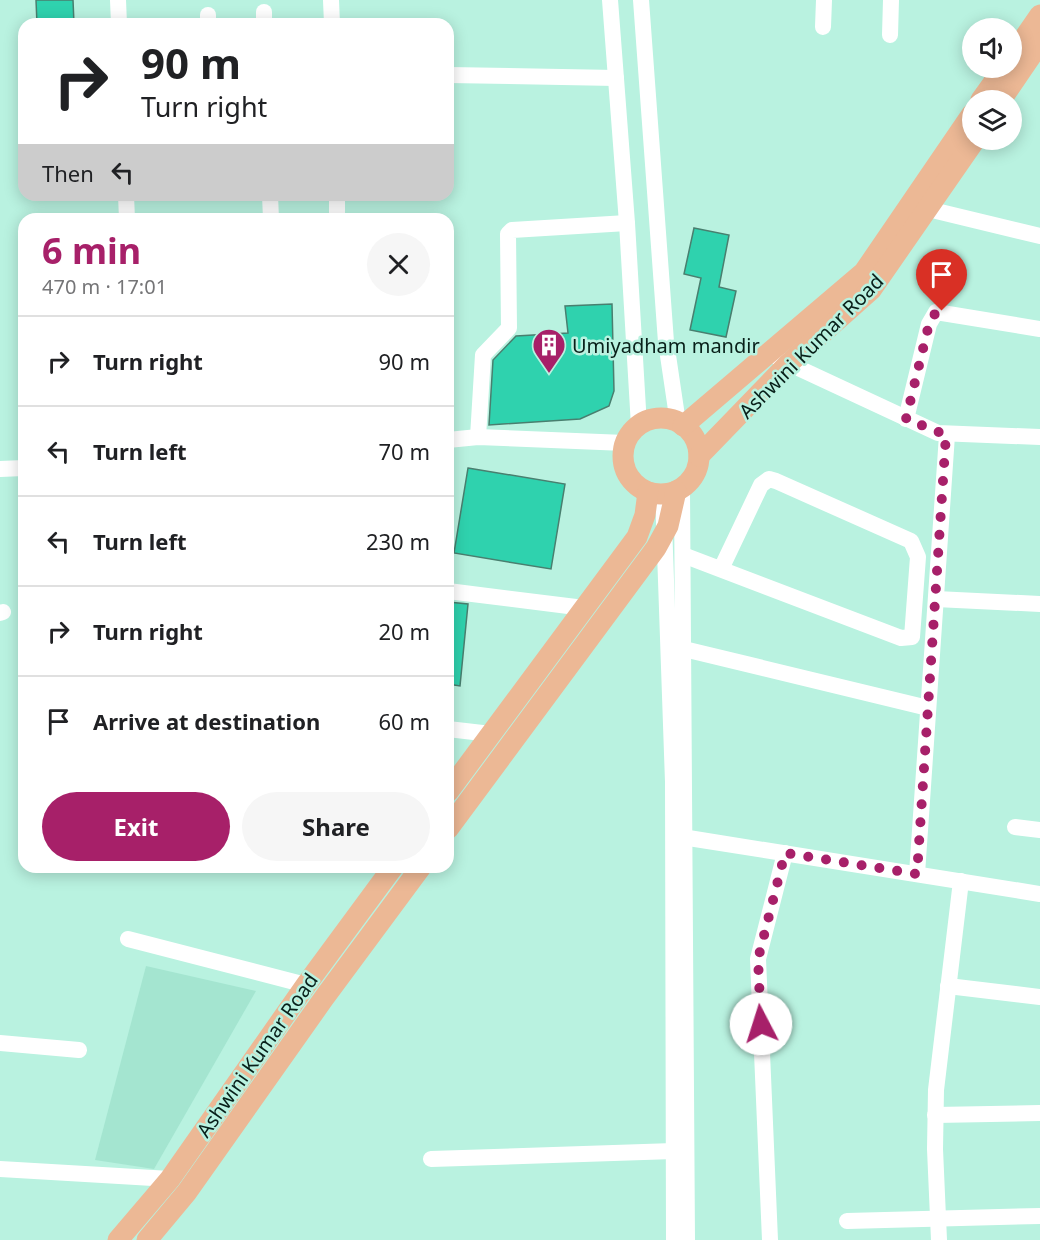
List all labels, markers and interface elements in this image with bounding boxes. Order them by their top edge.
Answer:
map controls [962,18,1022,150]
button: sound [962,18,1022,78]
text: 90 m [141,34,241,91]
icon: right [42,42,120,120]
text: Turn right [141,88,267,125]
button: layers [962,90,1022,150]
icon: left [106,156,139,189]
text: Then [42,158,94,188]
text: 6 min [42,226,141,275]
button: close [367,233,430,296]
pin [916,249,967,311]
icon: arrive [925,258,958,291]
street label: Ashwini Kumar Road [733,268,889,424]
text: 470 m · 17:01 [42,273,167,300]
building icon: Umiyadham mandir [531,327,567,374]
place label: Umiyadham mandir [572,332,760,359]
icon: right [42,345,75,378]
text: Turn right [93,346,203,376]
text: 90 m [379,346,430,376]
icon: left [42,435,75,468]
text: Turn left [93,436,187,466]
text: 70 m [379,436,430,466]
icon: left [42,525,75,558]
text: Turn left [93,526,187,556]
text: 230 m [366,526,430,556]
icon: right [42,615,75,648]
text: Turn right [93,616,203,646]
text: 20 m [379,616,430,646]
icon: arrive [42,705,75,738]
text: Arrive at destination [93,706,320,736]
text: 60 m [379,706,430,736]
button: Exit [42,792,230,861]
button: Share [242,792,430,861]
street label: Ashwini Kumar Road [190,968,324,1142]
position arrow [729,992,793,1056]

